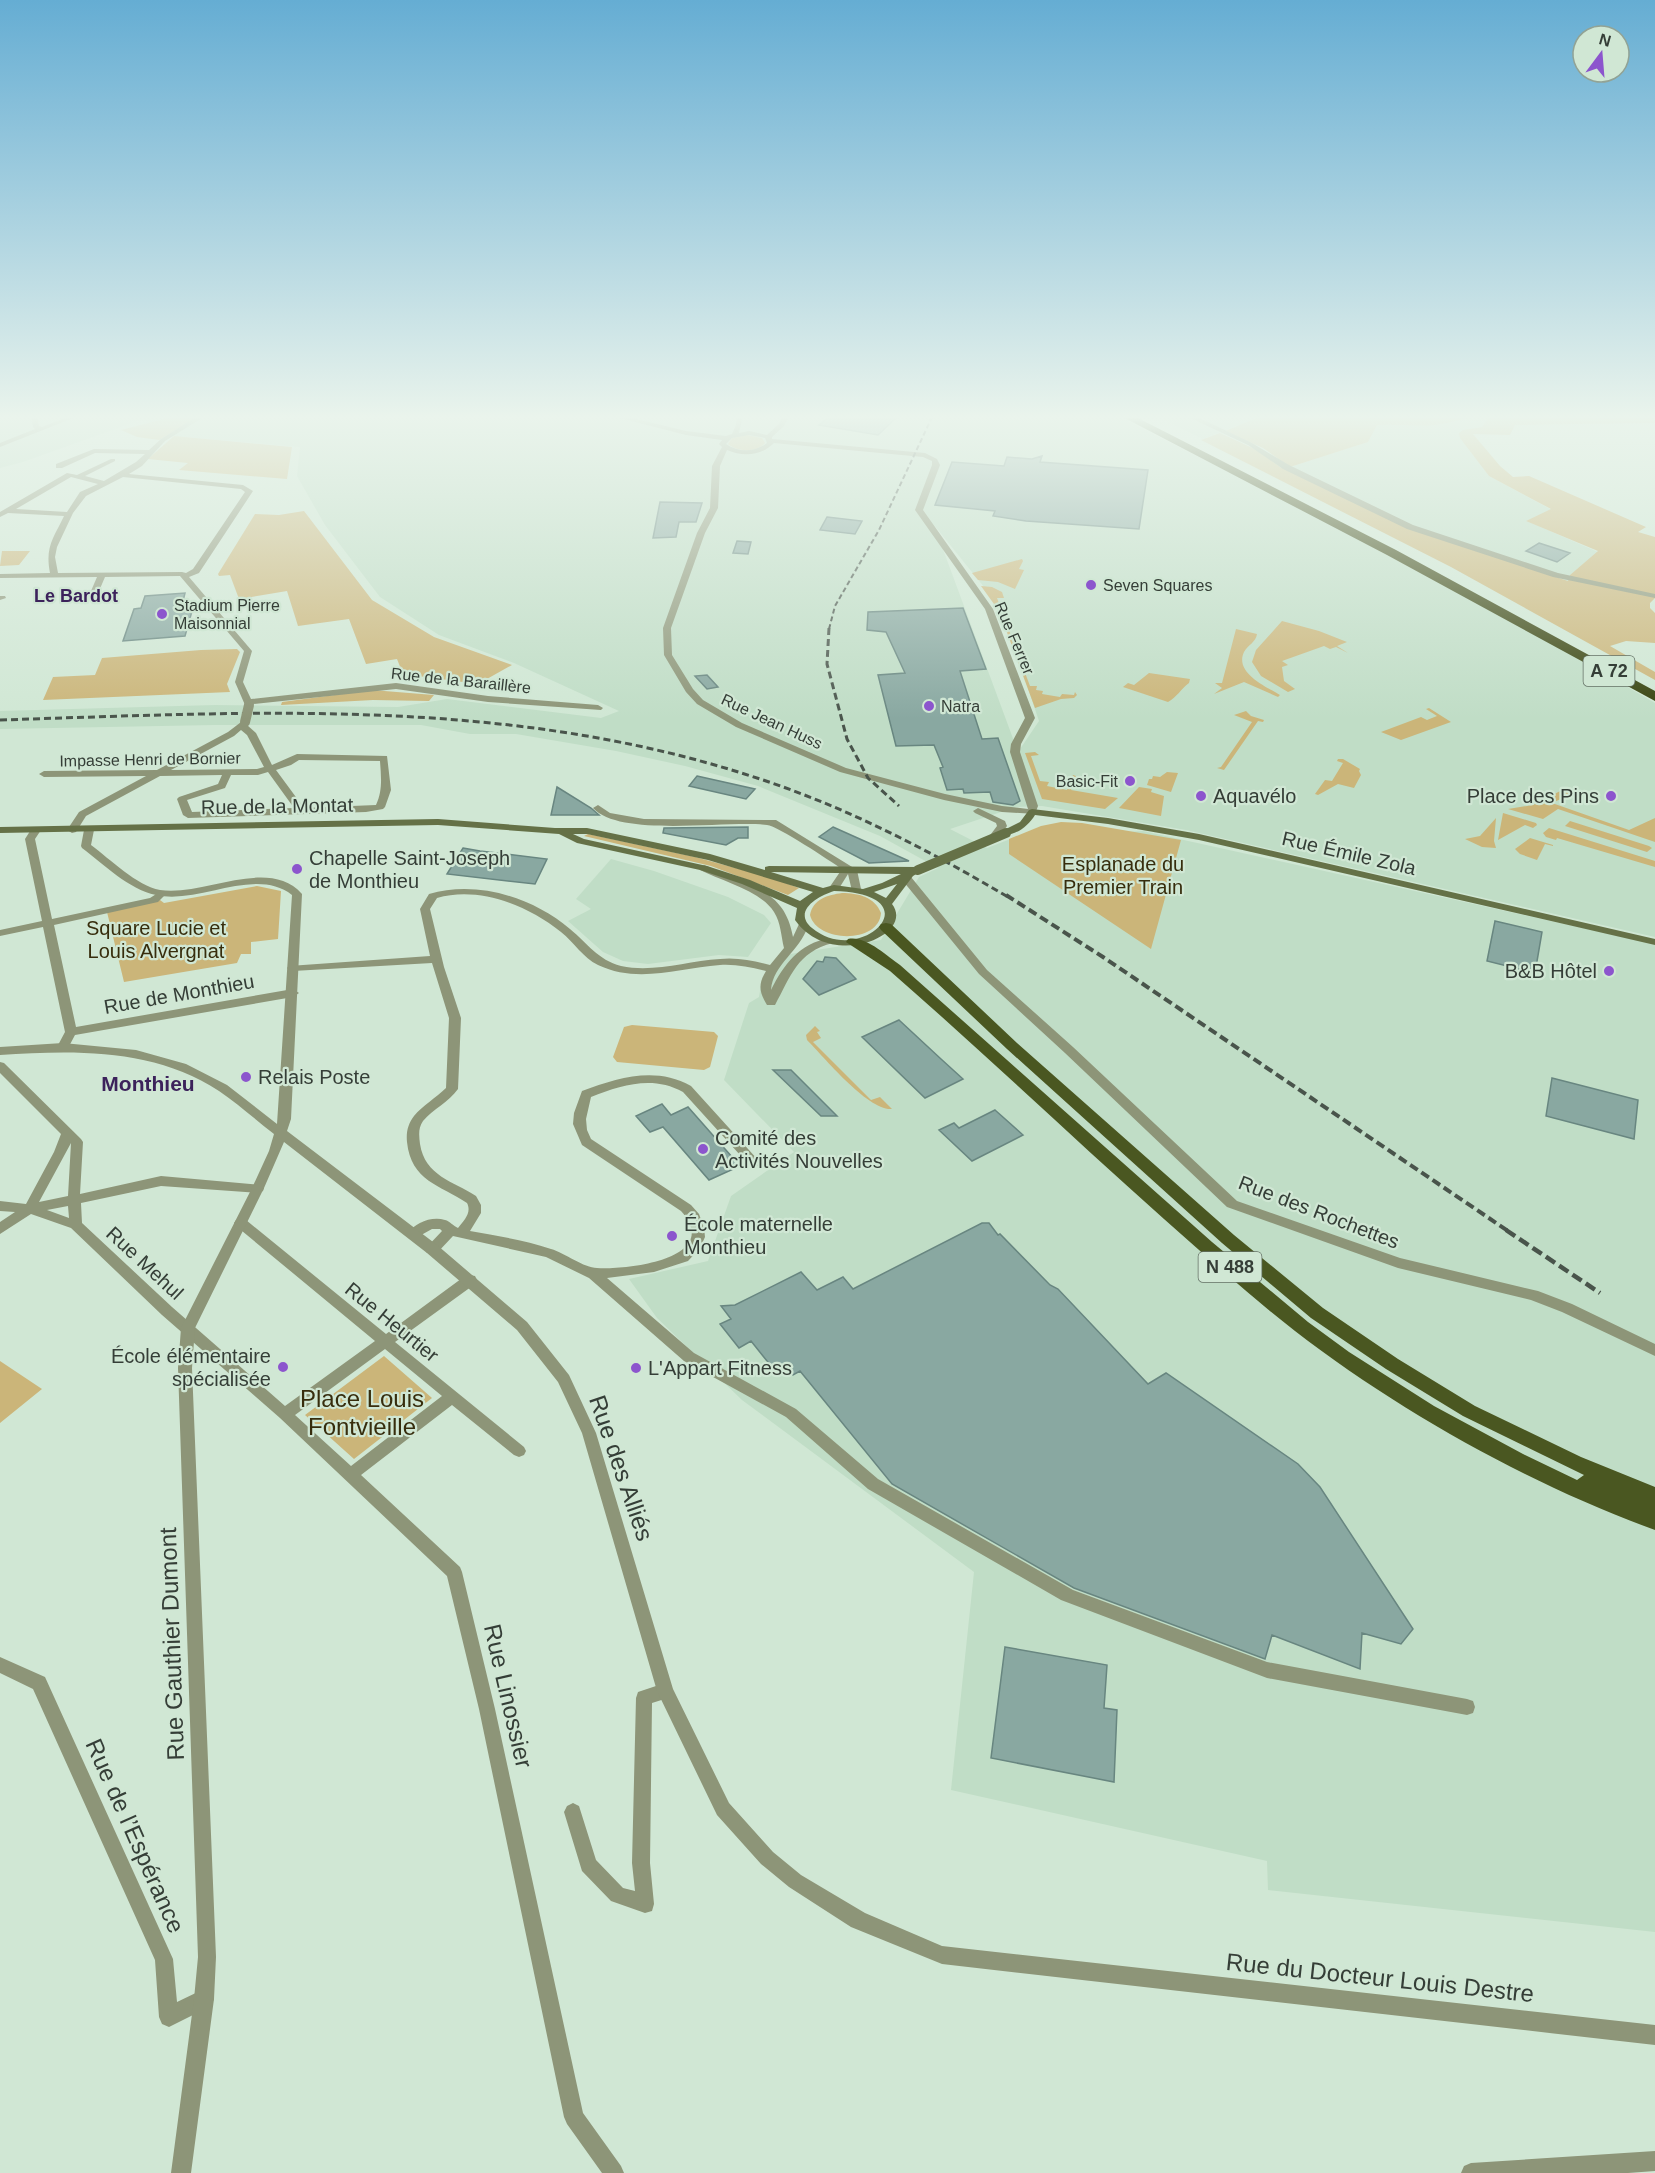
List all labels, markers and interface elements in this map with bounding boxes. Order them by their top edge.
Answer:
north arrow [1571,24,1631,84]
text: N [1597,30,1613,50]
place label: Seven Squares [1103,577,1212,594]
marker: Seven Squares [1084,578,1098,592]
district label: Le Bardot [34,586,118,606]
place label: Stadium Pierre Maisonnial [174,597,280,632]
street label: Rue Ferrer [992,599,1038,678]
marker: Stadium Pierre Maisonnial [155,607,169,621]
road number: A 72 [1584,656,1634,686]
street label: Rue de la Baraillère [390,665,532,696]
street label: Rue Jean Huss [719,691,825,752]
place label: Natra [941,698,980,715]
marker: Natra [922,699,936,713]
street label: Impasse Henri de Bornier [59,749,242,770]
place label: Basic-Fit [1056,773,1119,790]
marker: Basic-Fit [1123,774,1137,788]
place label: Aquavélo [1213,785,1296,807]
place label: Place des Pins [1467,785,1599,807]
marker: Aquavélo [1194,789,1208,803]
marker: Place des Pins [1604,789,1618,803]
street label: Rue de la Montat [201,794,354,818]
street label: Rue Émile Zola [1280,827,1419,879]
place label: Chapelle Saint-Joseph de Monthieu [309,847,510,892]
park label: Esplanade du Premier Train [1062,853,1184,898]
marker: Chapelle Saint-Joseph de Monthieu [290,862,304,876]
park label: Square Lucie et Louis Alvergnat [86,917,226,962]
place label: B&B Hôtel [1505,960,1597,982]
marker: B&B Hôtel [1602,964,1616,978]
street label: Rue de Monthieu [102,970,256,1018]
place label: Relais Poste [258,1066,370,1088]
marker: Relais Poste [239,1070,253,1084]
district label: Monthieu [101,1072,195,1095]
place label: Comité des Activités Nouvelles [715,1127,883,1172]
marker: Comité des Activités Nouvelles [696,1142,710,1156]
street label: Rue des Rochettes [1236,1171,1402,1253]
place label: École maternelle Monthieu [684,1213,833,1258]
street label: Rue Mehul [102,1222,188,1304]
marker: École maternelle Monthieu [665,1229,679,1243]
road number: N 488 [1198,1252,1262,1282]
street label: Rue Heurtier [341,1278,443,1366]
place label: École élémentaire spécialisée [111,1345,271,1390]
place label: L'Appart Fitness [648,1357,792,1379]
marker: École élémentaire spécialisée [276,1360,290,1374]
marker: L'Appart Fitness [629,1361,643,1375]
park label: Place Louis Fontvieille [300,1385,424,1440]
street label: Rue des Alliés [584,1392,659,1544]
street label: Rue Gauthier Dumont [154,1527,189,1761]
street label: Rue Linossier [479,1621,538,1770]
street label: Rue de l’Espérance [81,1735,190,1937]
street label: Rue du Docteur Louis Destre [1225,1948,1535,2007]

